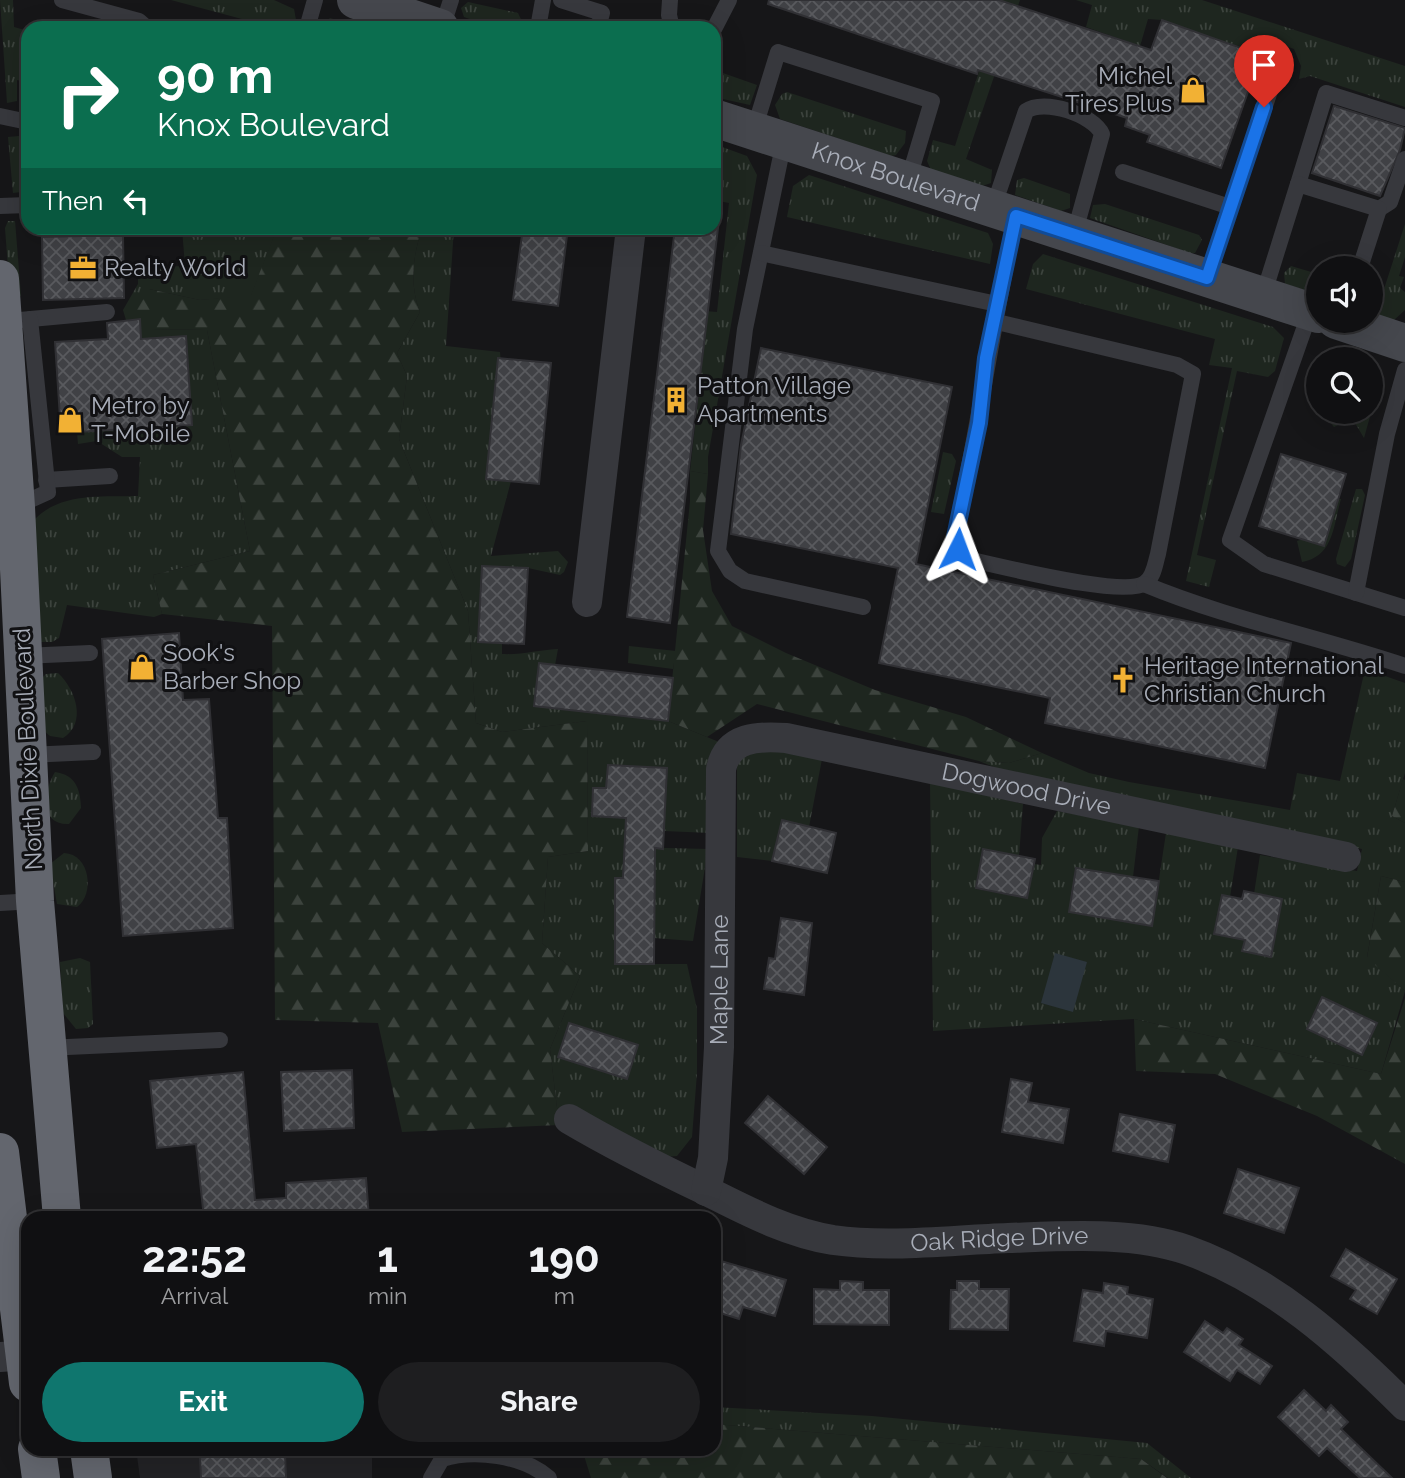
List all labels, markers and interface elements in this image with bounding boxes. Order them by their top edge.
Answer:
pin [1234,35,1294,107]
icon: arrive [1245,46,1283,84]
text: 90 m [157,47,273,104]
icon: right [42,49,133,140]
place label: Michel Tires Plus [1065,61,1172,118]
shop icon: Michel Tires Plus [1178,75,1208,105]
text: Knox Boulevard [157,106,390,143]
street label: Knox Boulevard [808,136,983,217]
icon: left [117,182,155,220]
text: Then [42,186,103,216]
office icon: Realty World [68,253,98,283]
place label: Realty World [104,253,246,282]
map controls [1306,256,1383,424]
button: sound [1306,256,1383,333]
button: search [1306,347,1383,424]
place label: Patton Village Apartments [697,371,851,428]
building icon: Patton Village Apartments [661,385,691,415]
place label: Metro by T-Mobile [91,391,190,448]
shop icon: Metro by T-Mobile [55,405,85,435]
position arrow [921,512,995,586]
street label: North Dixie Boulevard [7,627,48,871]
place label: Sook's Barber Shop [163,638,301,695]
place label: Heritage International Christian Church [1144,651,1384,708]
shop icon: Sook's Barber Shop [127,652,157,682]
church icon: Heritage International Christian Church [1108,665,1138,695]
street label: Dogwood Drive [939,757,1114,821]
street label: Maple Lane [704,914,734,1045]
street label: Oak Ridge Drive [910,1221,1088,1257]
text: 22:52 [142,1233,247,1282]
text: 1 [377,1233,398,1282]
text: 190 [529,1233,600,1282]
text: Arrival [161,1282,228,1309]
text: min [368,1282,408,1309]
text: m [554,1282,575,1309]
button: Exit [42,1362,364,1442]
button: Share [378,1362,700,1442]

